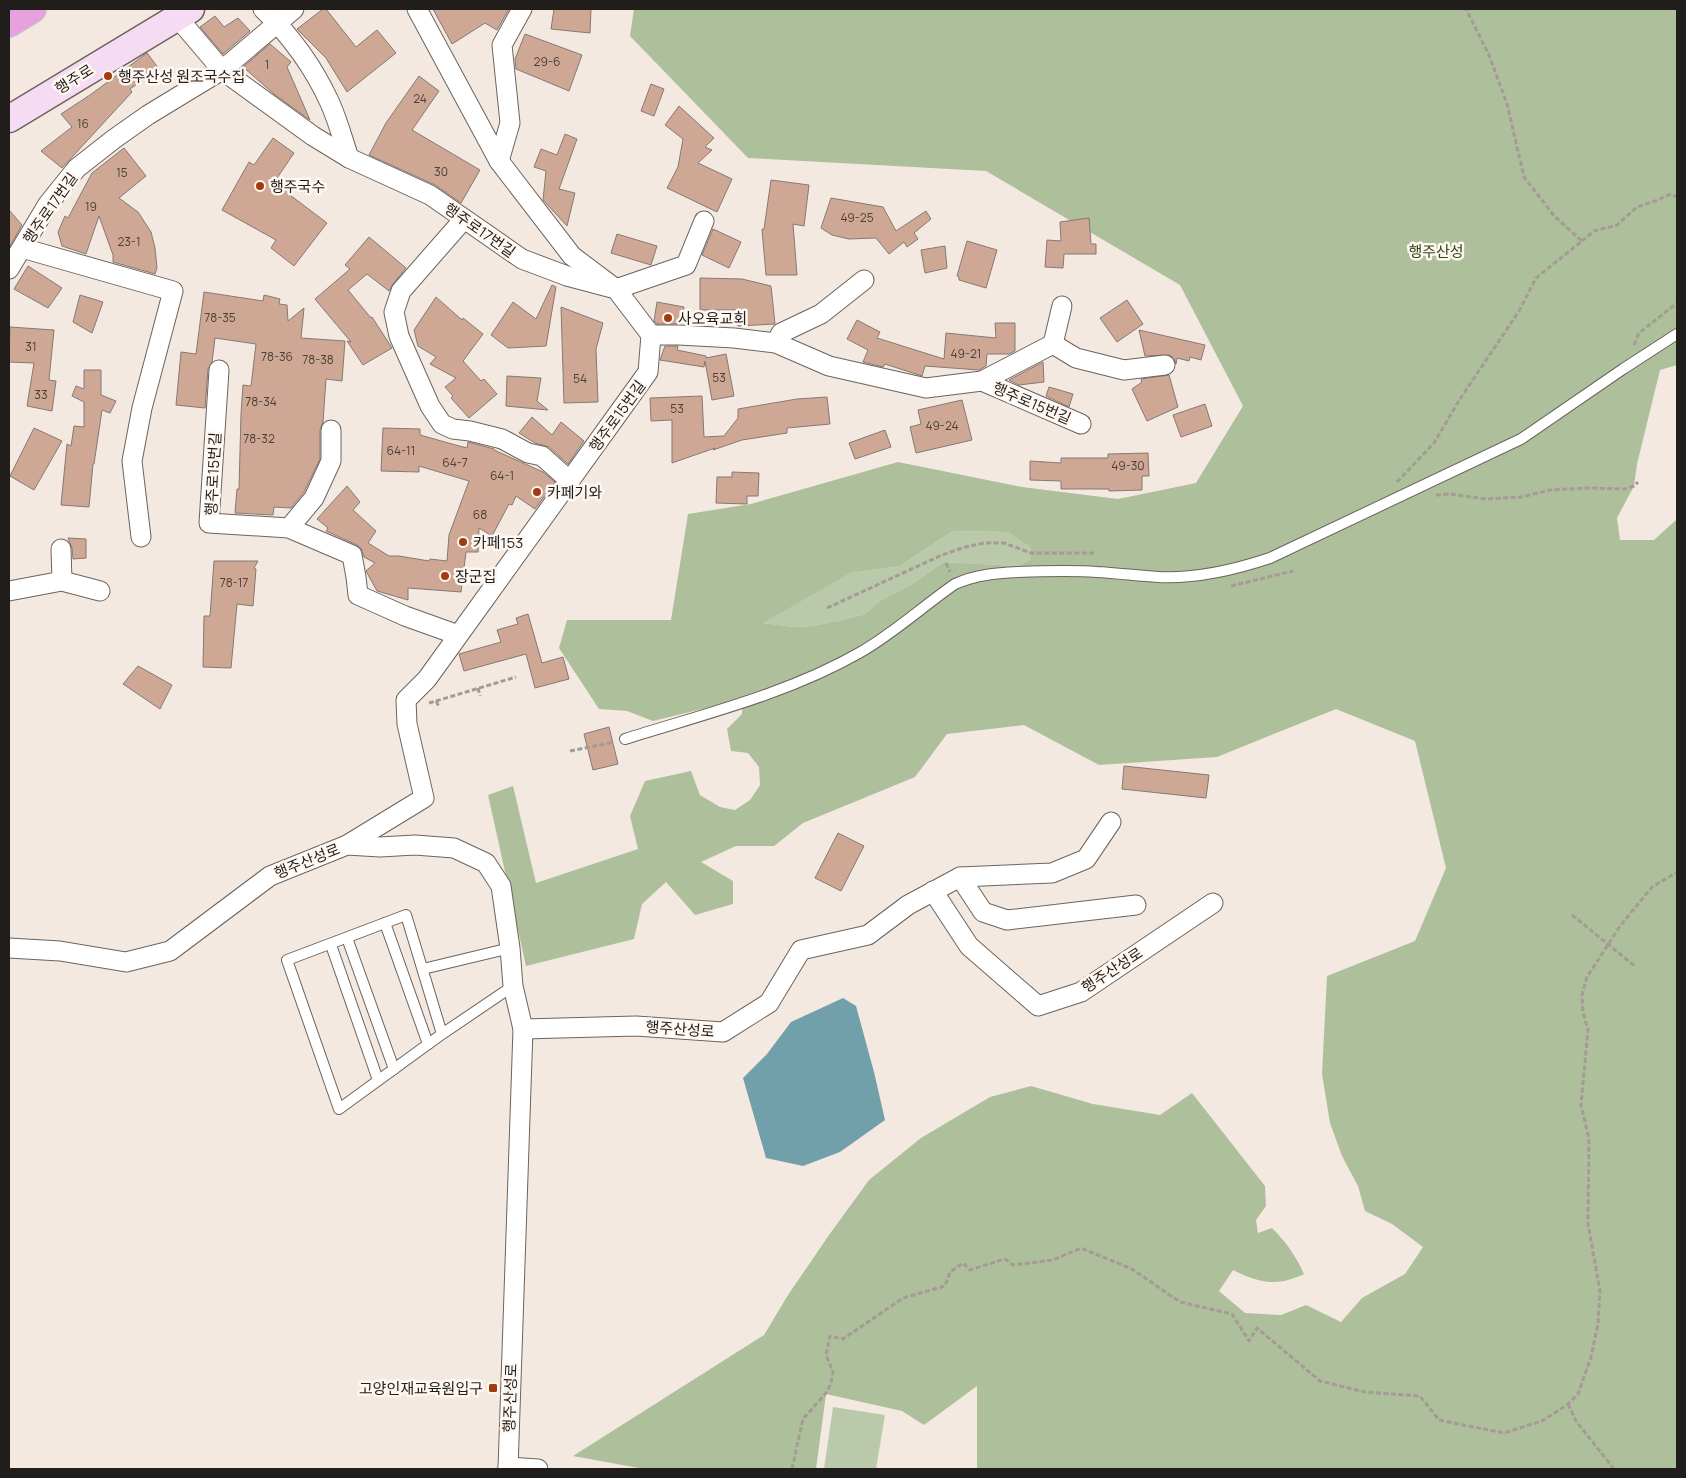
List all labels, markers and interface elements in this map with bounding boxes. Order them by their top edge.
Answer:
house number: 29-6 [534,53,560,70]
house number: 1 [265,56,269,73]
street label: 행주로 [51,59,97,99]
place label: 행주산성 원조국수집 [118,66,245,87]
marker: 행주산성 원조국수집 [102,70,114,82]
house number: 24 [413,90,427,107]
house number: 16 [77,115,89,132]
house number: 30 [434,163,448,180]
house number: 15 [116,164,128,181]
street label: 행주로17번길 [18,168,82,248]
place label: 행주국수 [270,176,325,197]
marker: 행주국수 [254,180,266,192]
house number: 19 [85,198,97,215]
street label: 행주로17번길 [440,198,520,262]
house number: 49-25 [840,209,874,226]
house number: 23-1 [117,233,141,250]
park label: 행주산성 [1408,241,1464,262]
place label: 사오육교회 [678,308,747,329]
house number: 78-35 [204,309,236,326]
marker: 사오육교회 [662,312,674,324]
house number: 31 [25,338,37,355]
house number: 49-21 [951,345,981,362]
house number: 78-36 [261,348,293,365]
house number: 78-38 [302,351,334,368]
house number: 53 [712,369,726,386]
house number: 54 [573,370,587,387]
street label: 행주로15번길 [584,376,650,456]
street label: 행주로15번길 [989,377,1075,429]
house number: 33 [34,386,48,403]
house number: 78-34 [245,393,277,410]
house number: 53 [670,400,684,417]
house number: 49-24 [925,417,959,434]
house number: 78-32 [243,430,275,447]
street label: 행주로15번길 [200,432,226,516]
house number: 64-11 [387,442,415,459]
house number: 64-7 [442,454,468,471]
house number: 49-30 [1111,457,1145,474]
house number: 64-1 [490,467,514,484]
place label: 카페기와 [547,482,602,503]
marker: 카페기와 [531,486,543,498]
house number: 68 [473,506,487,523]
place label: 카페153 [473,532,523,553]
marker: 카페153 [457,536,469,548]
place label: 장군집 [455,566,496,587]
marker: 장군집 [439,570,451,582]
house number: 78-17 [220,574,248,591]
street label: 행주산성로 [271,838,343,884]
street label: 행주산성로 [1077,942,1147,998]
street label: 행주산성로 [645,1016,715,1042]
street label: 행주산성로 [498,1363,522,1433]
place label: 고양인재교육원입구 [359,1378,483,1399]
marker: 고양인재교육원입구 [487,1382,499,1394]

